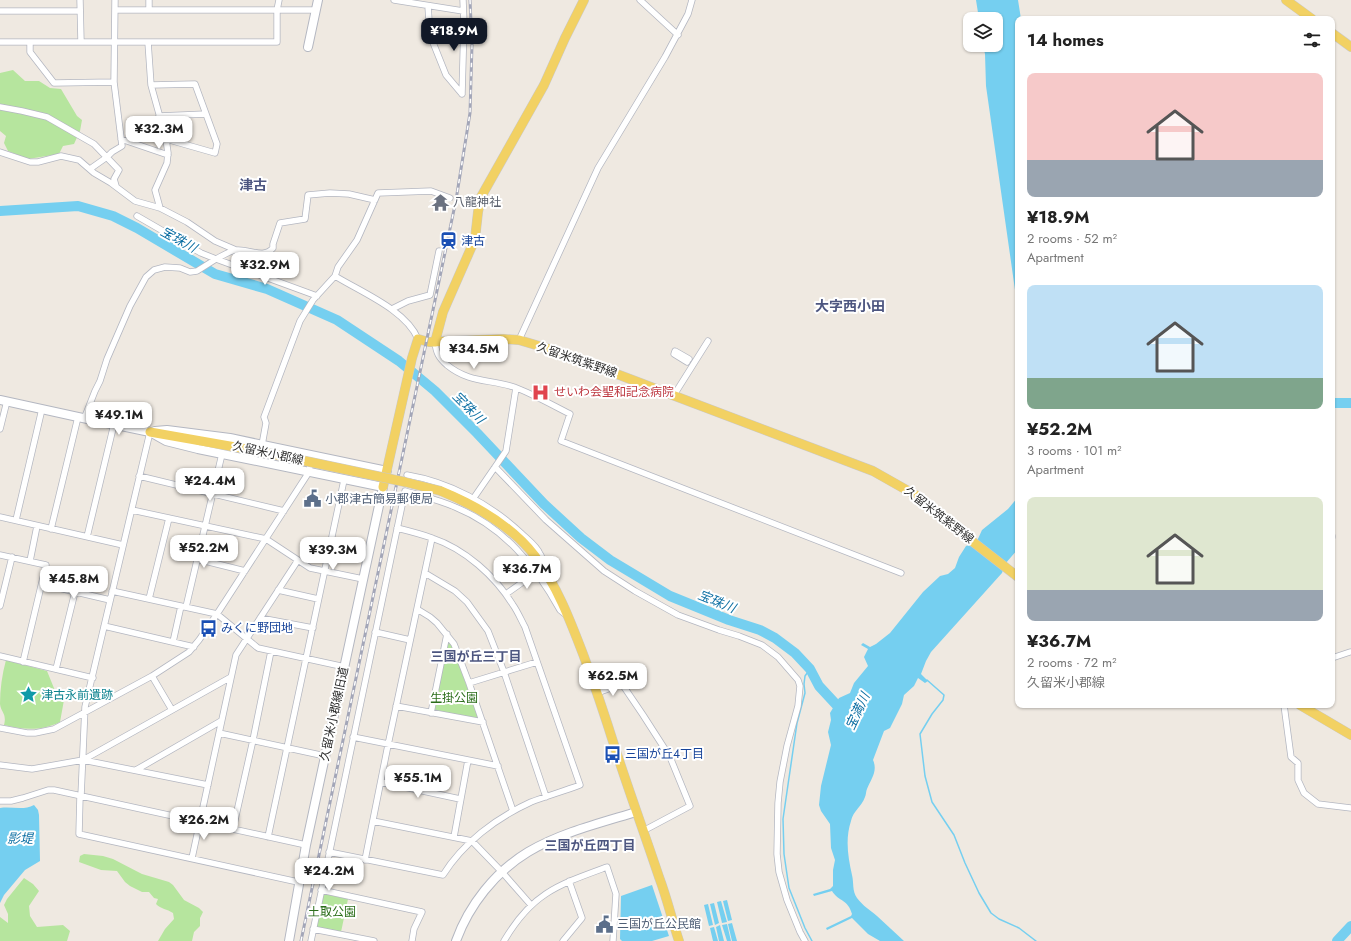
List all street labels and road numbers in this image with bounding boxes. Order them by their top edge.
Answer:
street label: 久留米筑紫野線 [534,338,620,382]
street label: 久留米小郡線 [231,437,305,469]
street label: 久留米筑紫野線 [900,482,978,548]
street label: 久留米小郡線旧道 [315,665,353,763]

